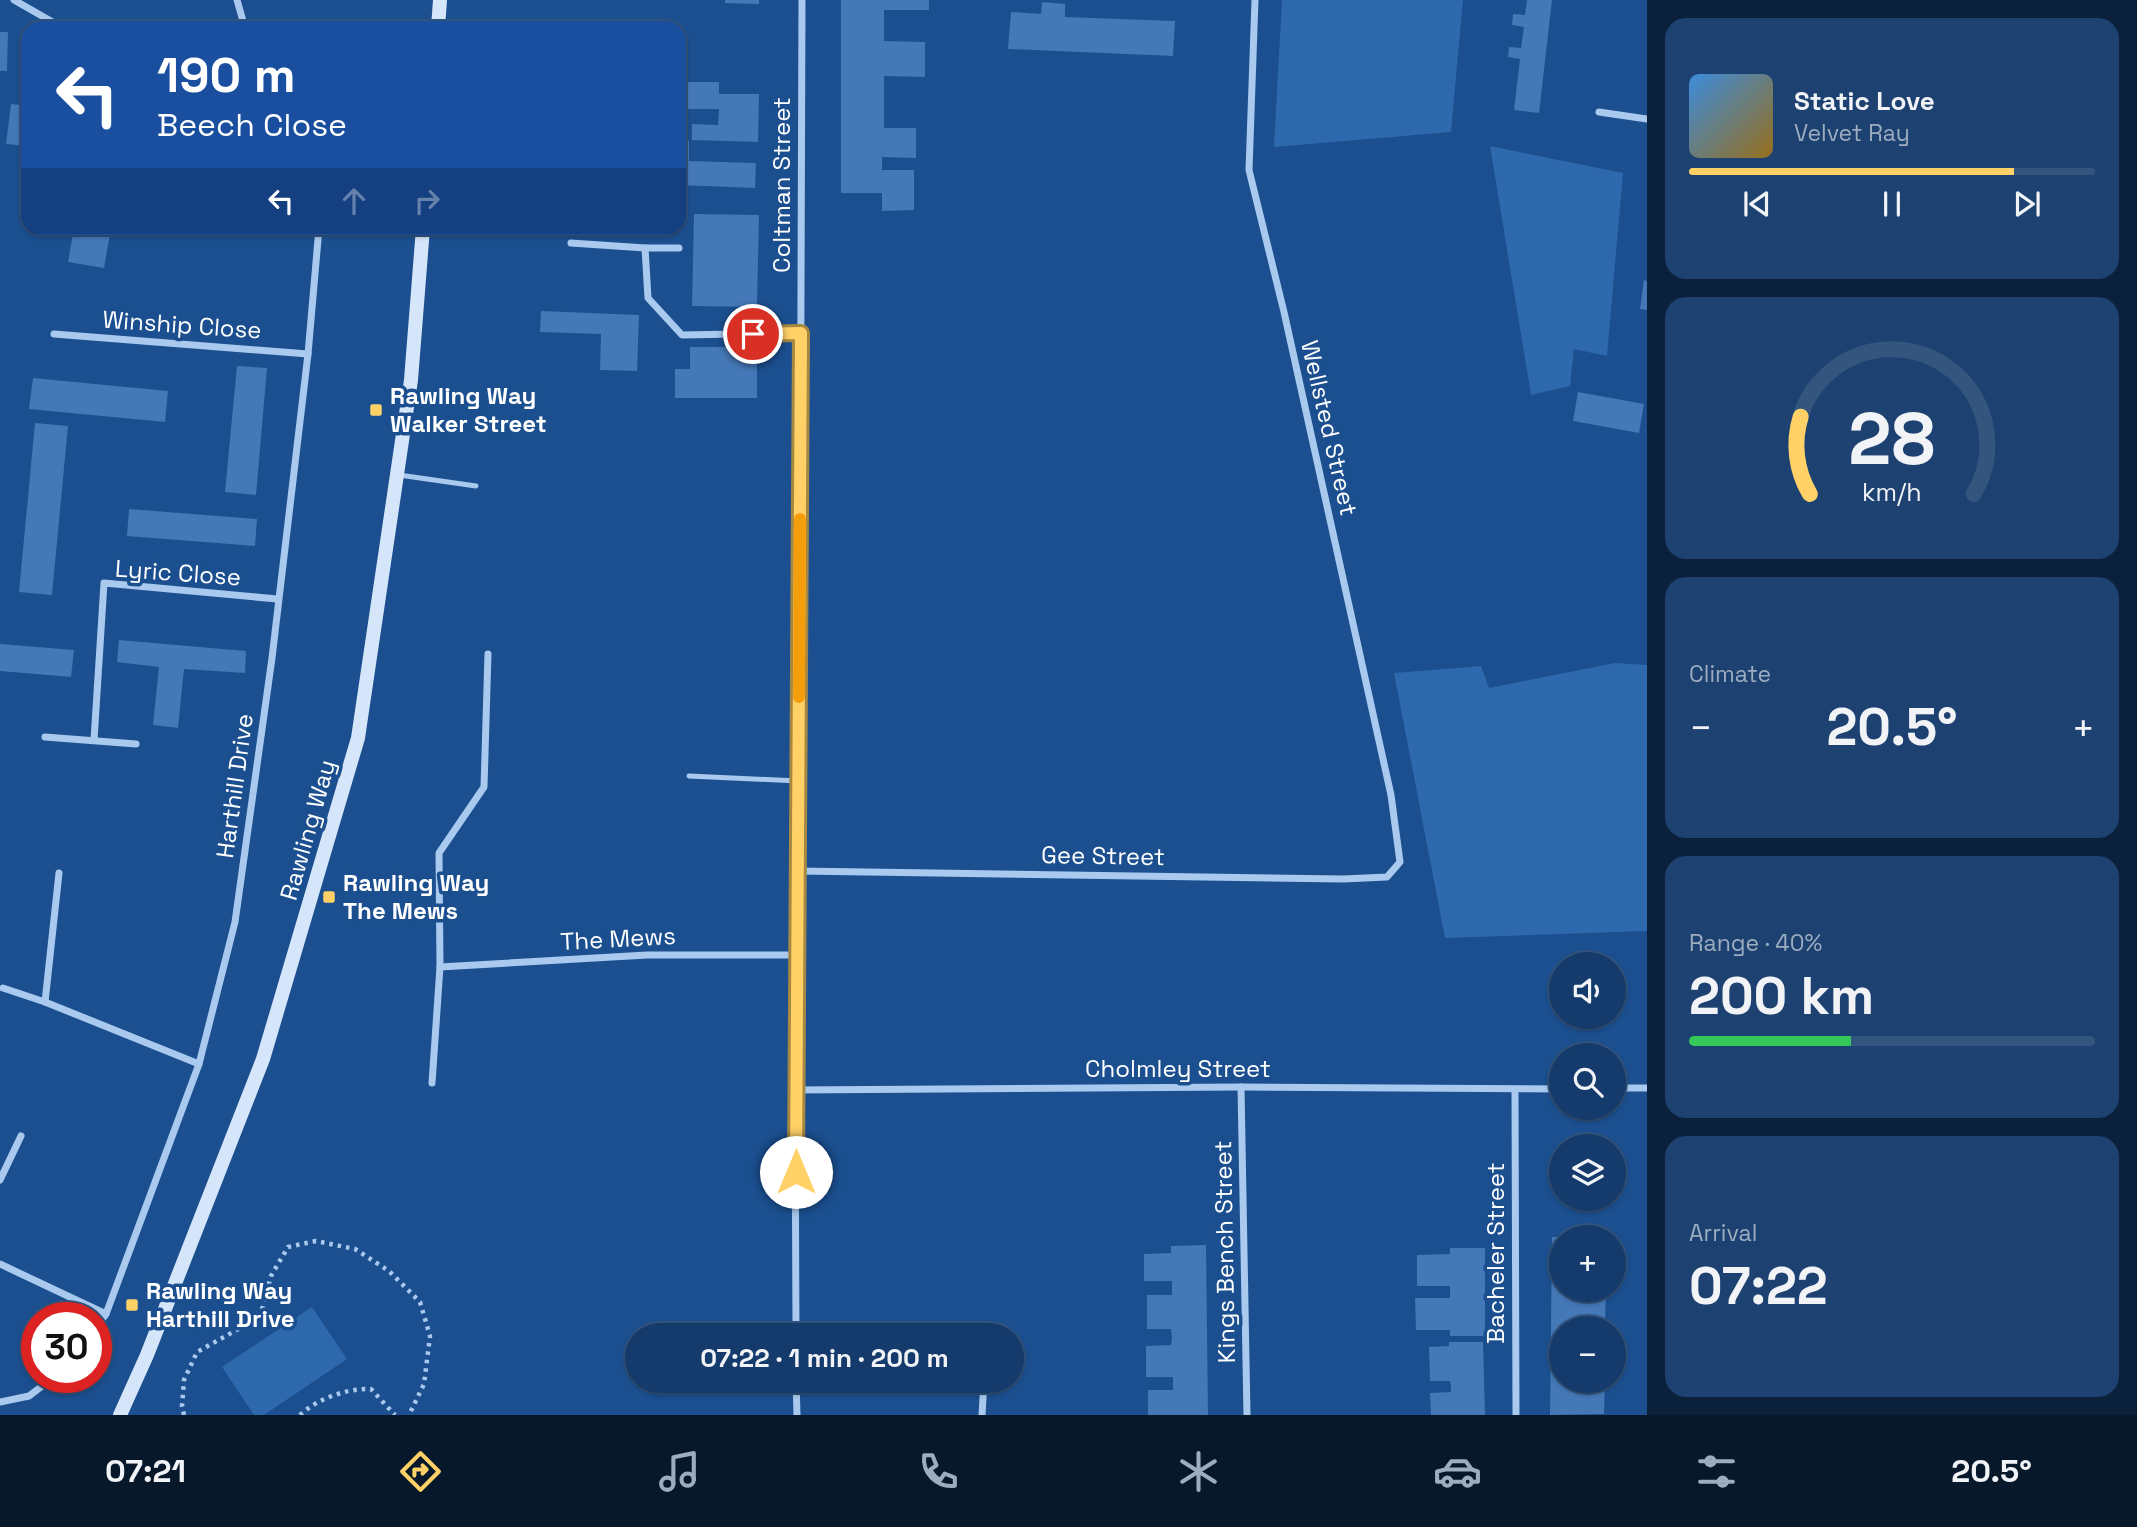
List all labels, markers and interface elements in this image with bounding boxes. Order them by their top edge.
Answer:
text: 190 m [157,44,295,106]
icon: left [42,49,133,140]
text: Static Love [1794,84,1935,118]
street label: Coltman Street [766,97,797,273]
text: Beech Close [157,105,347,145]
text: Velvet Ray [1794,118,1910,148]
icon: left [262,182,300,220]
icon: ahead [335,182,373,220]
icon: right [408,182,446,220]
icon: previous [1738,185,1776,223]
icon: pause [1873,185,1911,223]
icon: next [2008,185,2046,223]
street label: Winship Close [101,303,263,346]
pin [723,304,783,364]
icon: arrive [734,315,772,353]
street label: Wellsted Street [1294,337,1365,518]
place label: Rawling Way Walker Street [390,380,547,439]
text: 28 [1849,393,1935,486]
marker: Rawling Way Walker Street [368,402,384,418]
text: km/h [1862,476,1922,508]
street label: Lyric Close [114,553,242,592]
text: Climate [1689,659,1771,689]
text: 20.5° [1826,694,1958,760]
text: − [1689,704,1713,752]
text: + [2071,704,2095,752]
street label: Harthill Drive [209,712,260,860]
street label: Rawling Way [273,756,342,904]
street label: Gee Street [1041,839,1165,872]
place label: Rawling Way The Mews [343,867,489,926]
marker: Rawling Way The Mews [321,889,337,905]
street label: The Mews [559,920,677,957]
text: Range · 40% [1689,928,1822,958]
map controls [1549,952,1626,1393]
button: sound [1549,952,1626,1029]
text: 200 km [1689,963,1874,1029]
button: search [1549,1043,1626,1120]
street label: Cholmley Street [1085,1053,1271,1084]
button: layers [1549,1134,1626,1211]
position arrow [759,1135,833,1209]
street label: Kings Bench Street [1207,1140,1242,1364]
street label: Bacheler Street [1480,1162,1511,1344]
text: Arrival [1689,1218,1757,1248]
button: + [1549,1225,1626,1302]
text: 07:22 [1689,1253,1828,1319]
place label: Rawling Way Harthill Drive [146,1275,295,1334]
marker: Rawling Way Harthill Drive [124,1297,140,1313]
speed limit sign: 30 [21,1302,112,1393]
button: − [1549,1316,1626,1393]
text: 07:22 · 1 min · 200 m [700,1341,949,1375]
icon: directions [396,1447,445,1496]
icon: music [655,1447,704,1496]
icon: phone [914,1447,963,1496]
icon: climate [1174,1447,1223,1496]
icon: car [1433,1447,1482,1496]
icon: filters [1692,1447,1741,1496]
text: 07:21 [105,1451,186,1491]
text: 20.5° [1951,1451,2032,1491]

